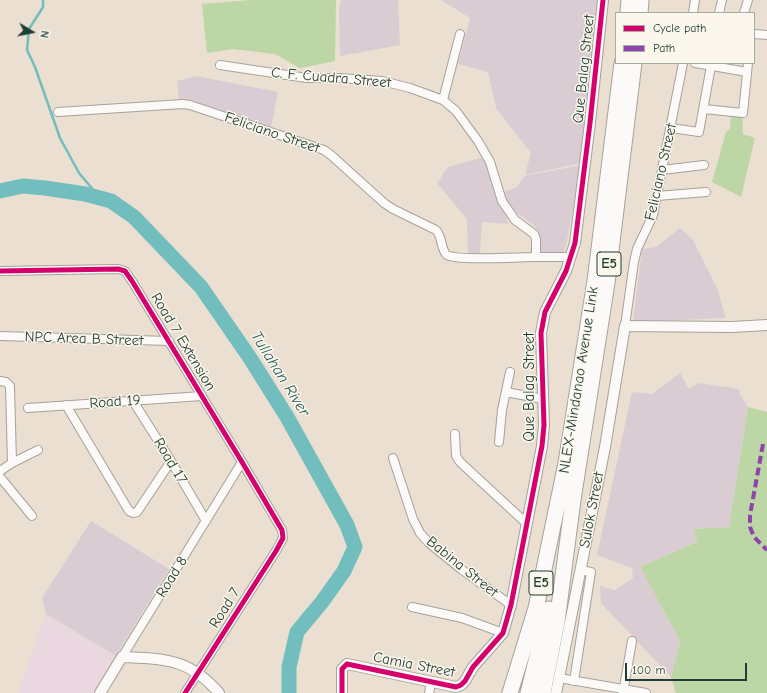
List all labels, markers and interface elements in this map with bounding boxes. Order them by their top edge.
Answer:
north arrow [12,12,52,52]
legend [615,12,755,64]
street label: Que Balag Street [569,14,599,124]
text: Cycle path [653,21,706,35]
text: N [37,30,51,39]
text: Path [653,41,675,55]
street label: C. F. Cuadra Street [270,64,392,92]
street label: Feliciano Street [222,108,322,158]
street label: Feliciano Street [641,122,681,222]
road number: E5 [597,252,621,276]
street label: NLEX-Mindanao Avenue Link [555,285,603,475]
street label: Road 7 Extension [147,290,219,394]
street label: NPC Area B Street [24,328,144,350]
water label: Tullahan River [246,328,314,420]
street label: Que Balag Street [521,332,539,442]
street label: Road 19 [89,391,141,413]
street label: Road 17 [149,435,191,487]
street label: Sulok Street [576,470,608,550]
street label: Babina Street [423,533,501,601]
street label: Road 8 [152,553,192,601]
road number: E5 [529,571,553,595]
street label: Road 7 [206,584,244,632]
street label: Camia Street [372,648,456,682]
scale bar [627,655,749,681]
text: 100 m [632,663,665,677]

